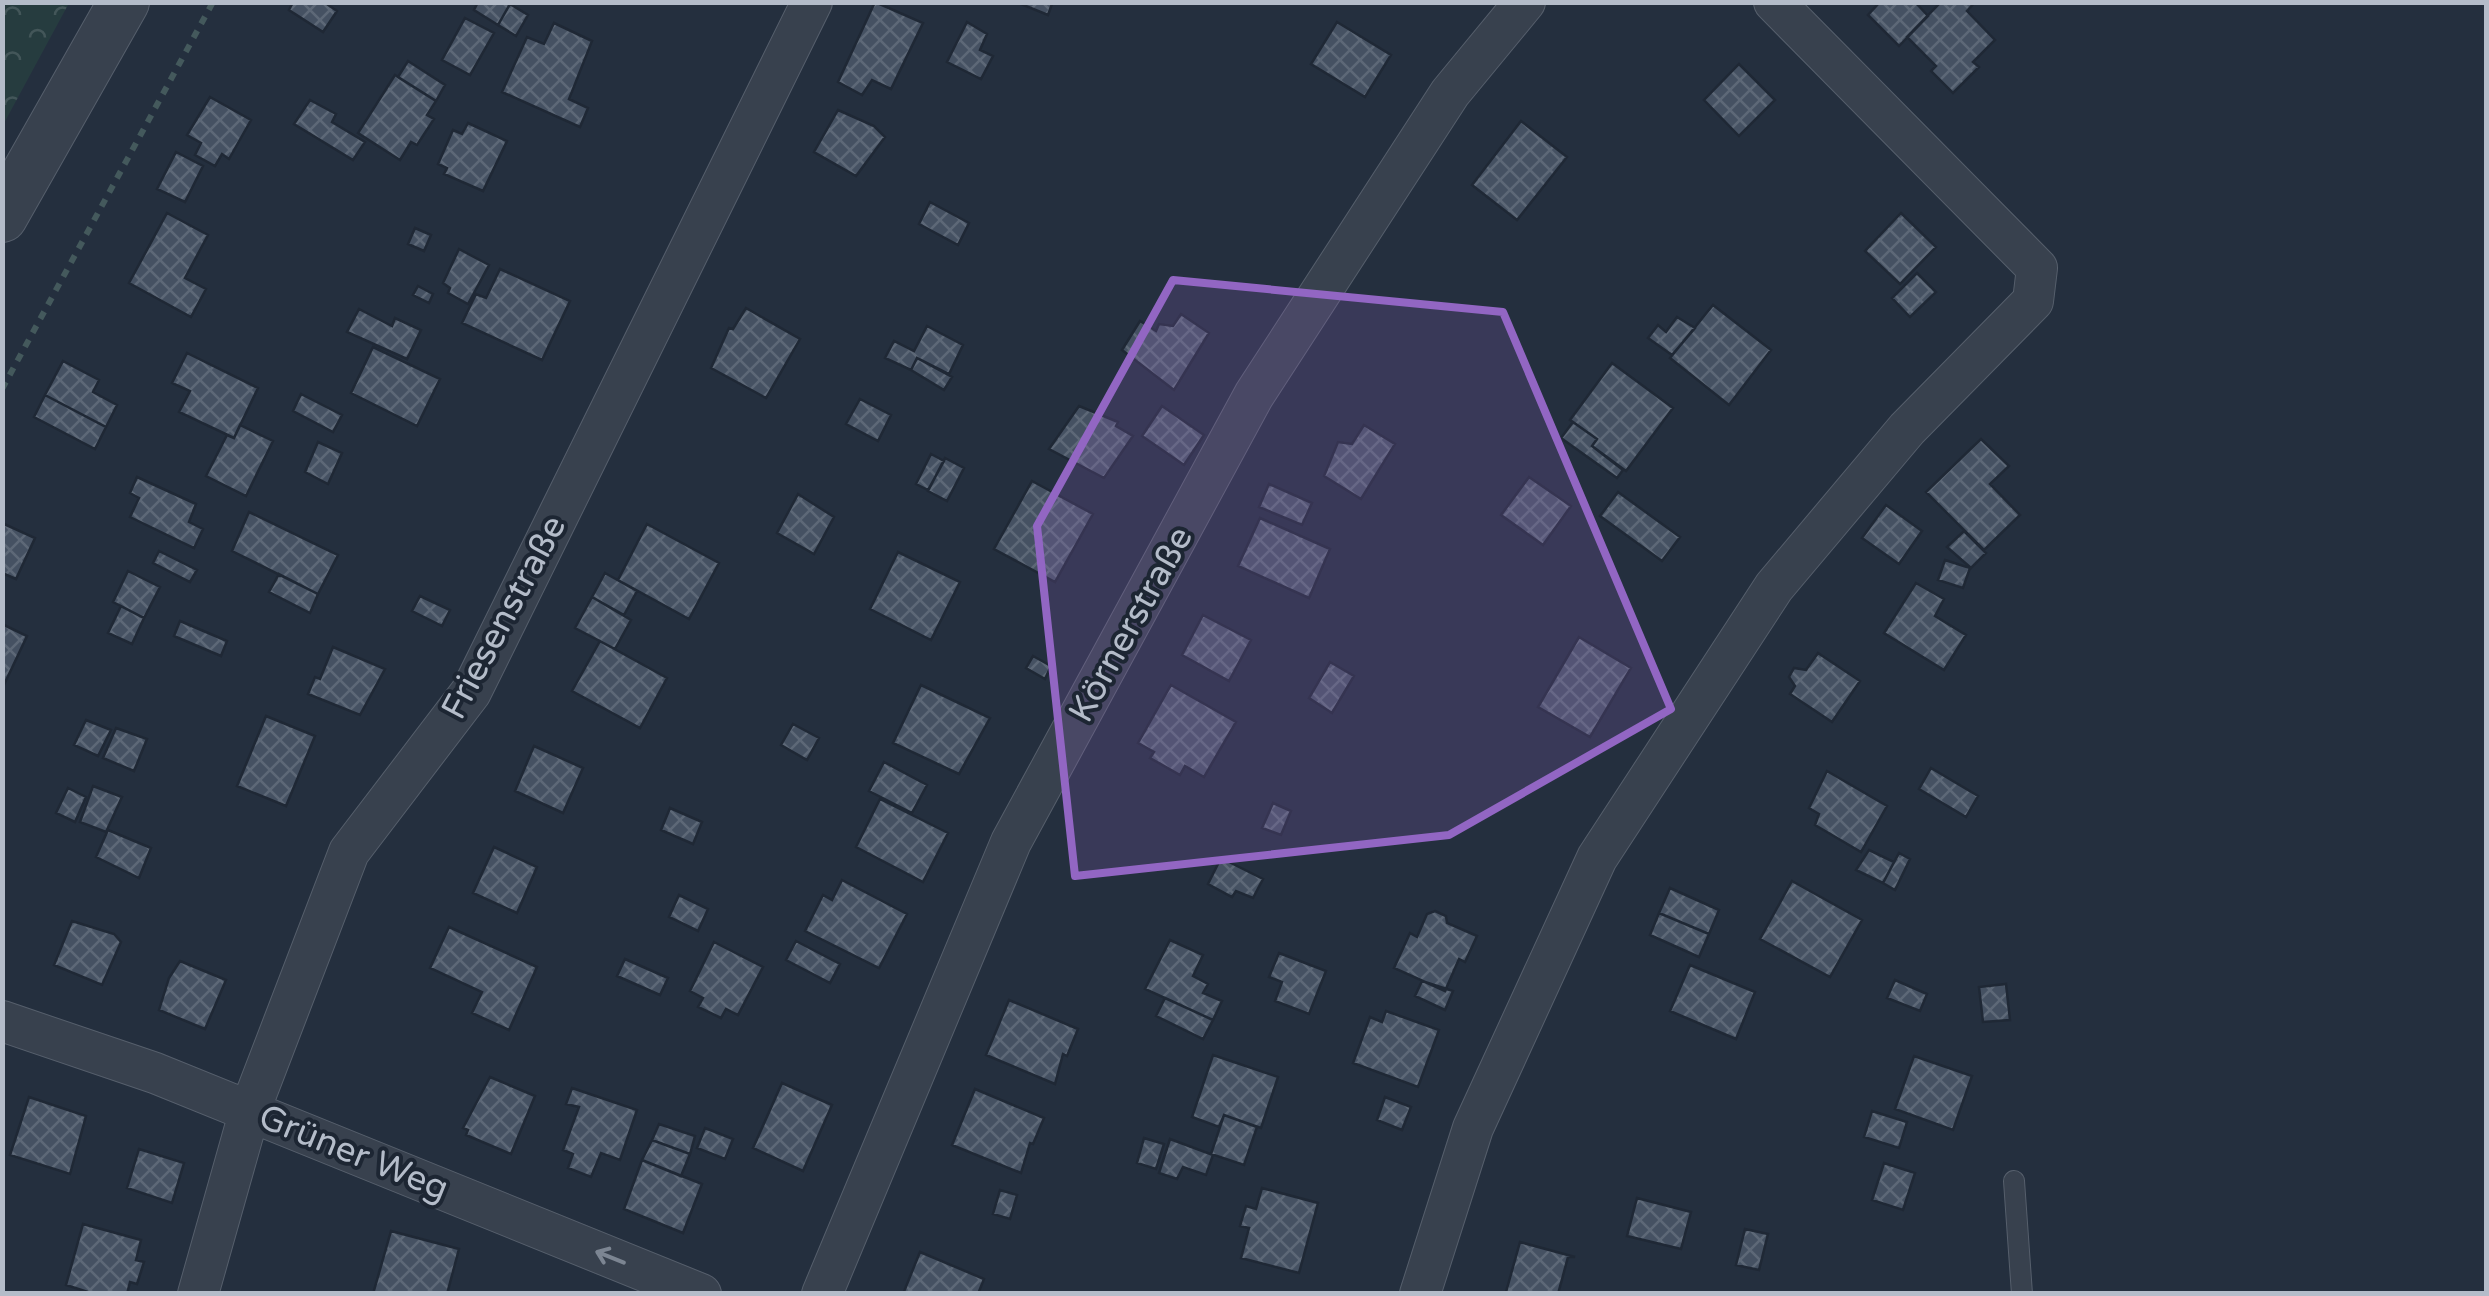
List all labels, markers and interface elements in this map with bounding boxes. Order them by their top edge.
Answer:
street label: Friesenstraße [433,509,575,726]
street label: Körnerstraße [1060,519,1202,730]
street label: Grüner Weg [253,1096,454,1210]
one-way arrow [596,1246,626,1264]

